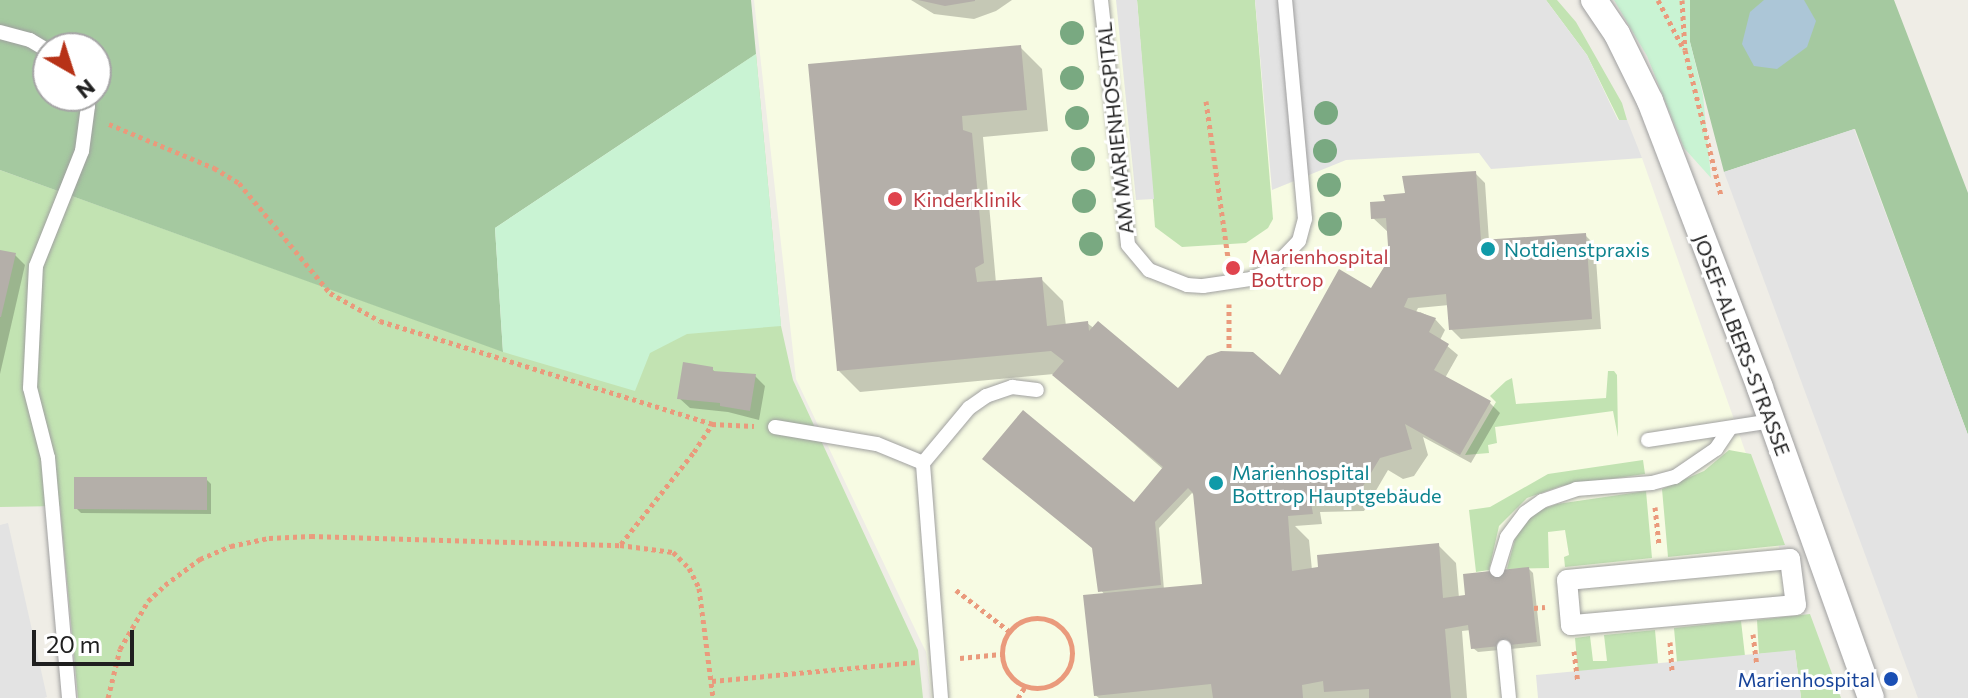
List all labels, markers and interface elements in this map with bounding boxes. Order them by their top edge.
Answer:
street label: AM MARIENHOSPITAL [1092,21,1138,235]
north arrow [32,32,112,112]
text: N [71,74,101,105]
place label: Kinderklinik [913,187,1022,211]
marker: Kinderklinik [884,188,906,210]
street label: JOSEF-ALBERS-STRASSE [1689,231,1795,459]
place label: Notdienstpraxis [1504,237,1650,261]
marker: Notdienstpraxis [1479,240,1497,258]
place label: Marienhospital Bottrop [1251,244,1389,291]
marker: Marienhospital Bottrop [1222,257,1244,279]
place label: Marienhospital Bottrop Hauptgebäude [1232,460,1442,507]
marker: Marienhospital Bottrop Hauptgebäude [1207,474,1225,492]
scale bar [36,614,138,664]
text: 20 m [46,629,100,658]
place label: Marienhospital [1737,667,1875,691]
marker: Marienhospital [1882,670,1900,688]

